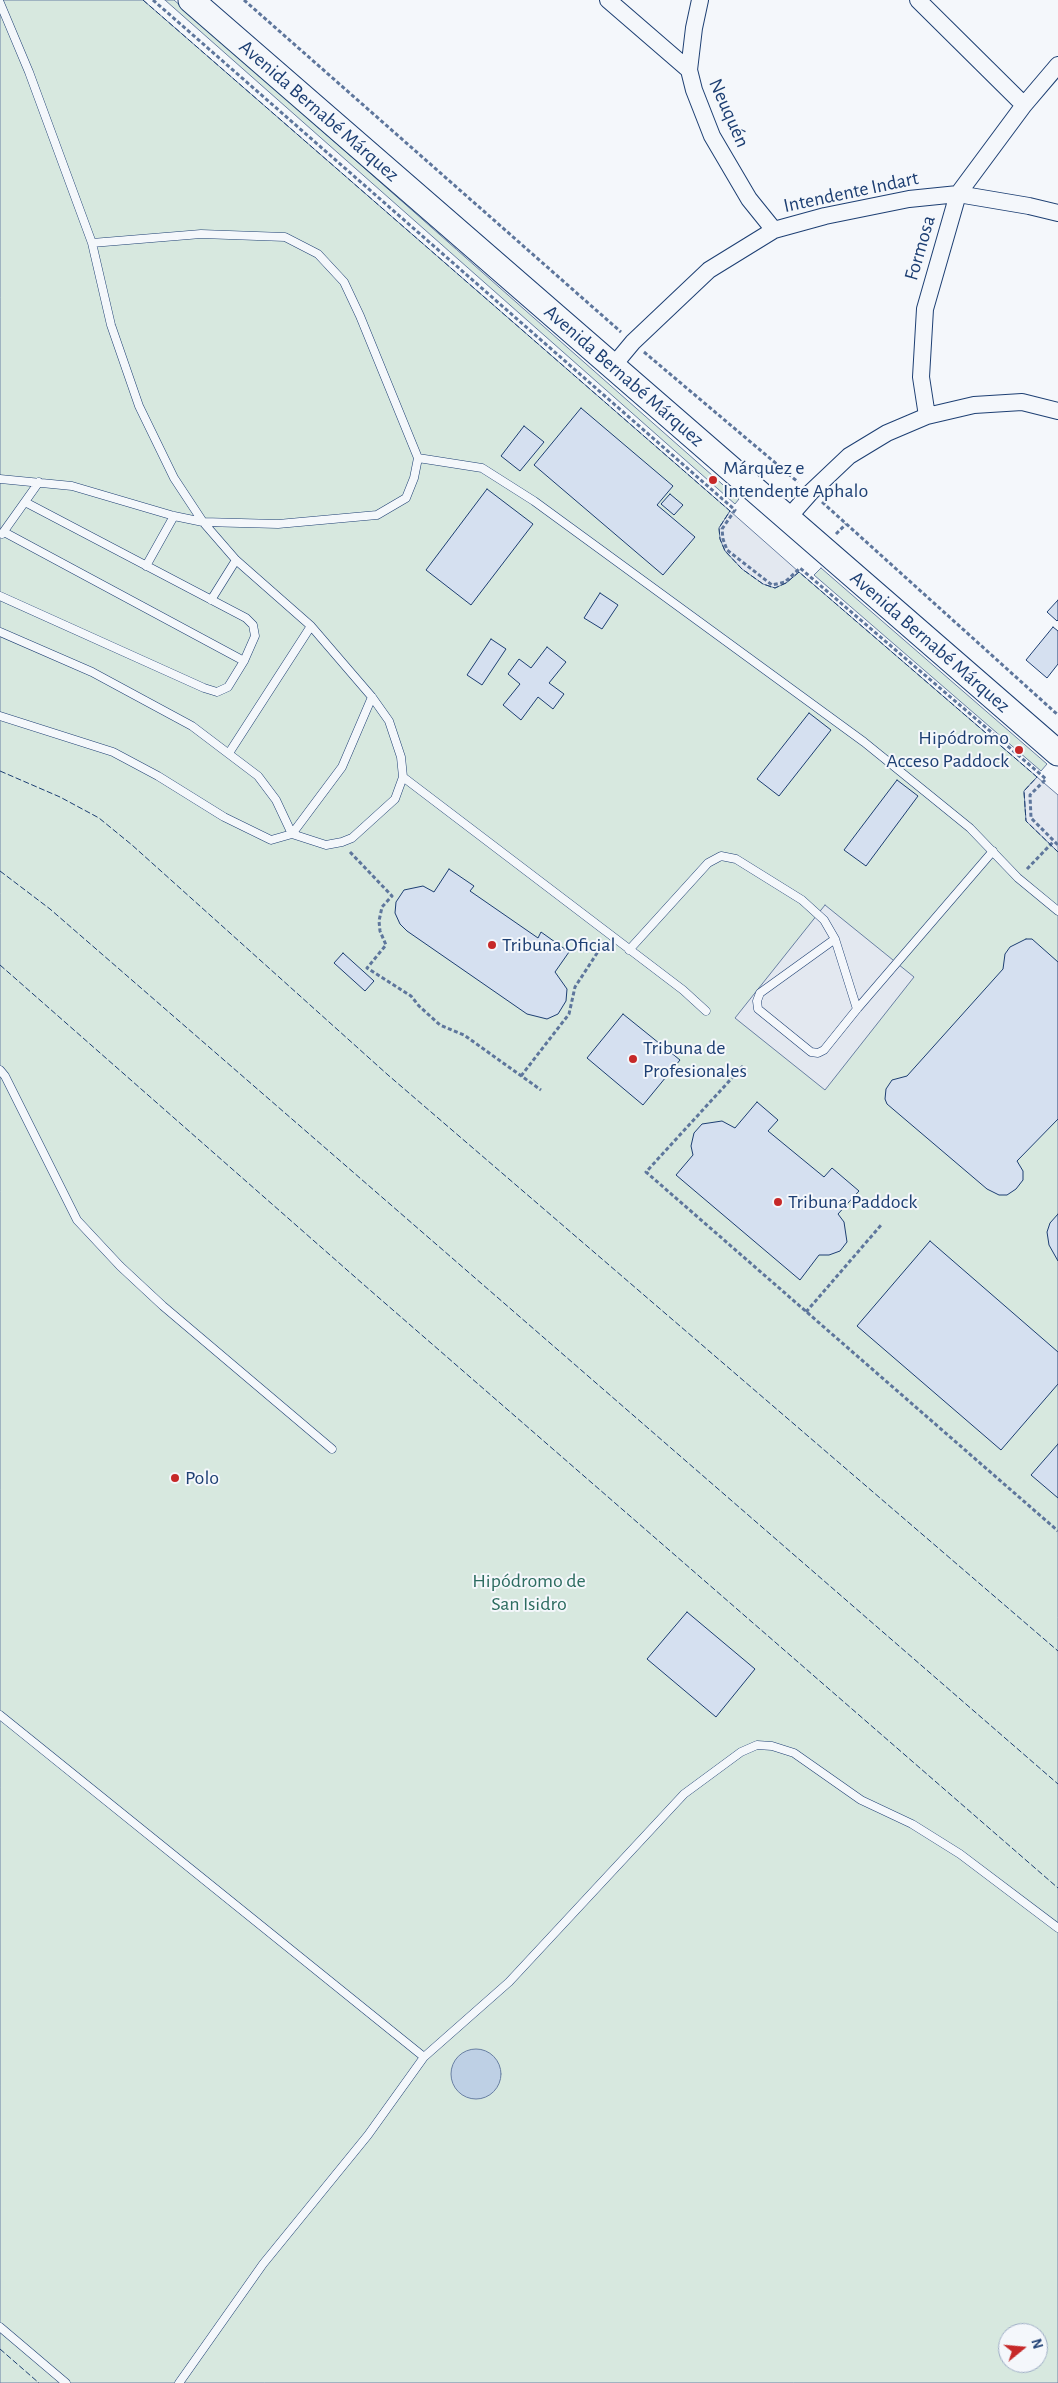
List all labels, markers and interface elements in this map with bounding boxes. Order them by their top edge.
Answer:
street label: Avenida Bernabé Márquez [234,35,404,187]
street label: Neuquén [703,75,755,151]
street label: Intendente Indart [781,166,921,218]
street label: Formosa [899,213,941,283]
street label: Avenida Bernabé Márquez [539,300,709,452]
place label: Márquez e Intendente Aphalo [723,456,868,503]
marker: Márquez e Intendente Aphalo [707,474,719,486]
street label: Avenida Bernabé Márquez [845,566,1015,718]
place label: Hipódromo Acceso Paddock [886,726,1009,773]
marker: Hipódromo Acceso Paddock [1013,744,1025,756]
place label: Tribuna Oficial [502,933,615,957]
marker: Tribuna Oficial [486,939,498,951]
place label: Tribuna de Profesionales [643,1036,747,1083]
marker: Tribuna de Profesionales [627,1053,639,1065]
place label: Tribuna Paddock [788,1190,917,1214]
marker: Tribuna Paddock [772,1196,784,1208]
place label: Polo [185,1466,219,1490]
marker: Polo [169,1472,181,1484]
park label: Hipódromo de San Isidro [472,1569,586,1616]
north arrow [998,2323,1048,2373]
text: N [1028,2337,1045,2351]

